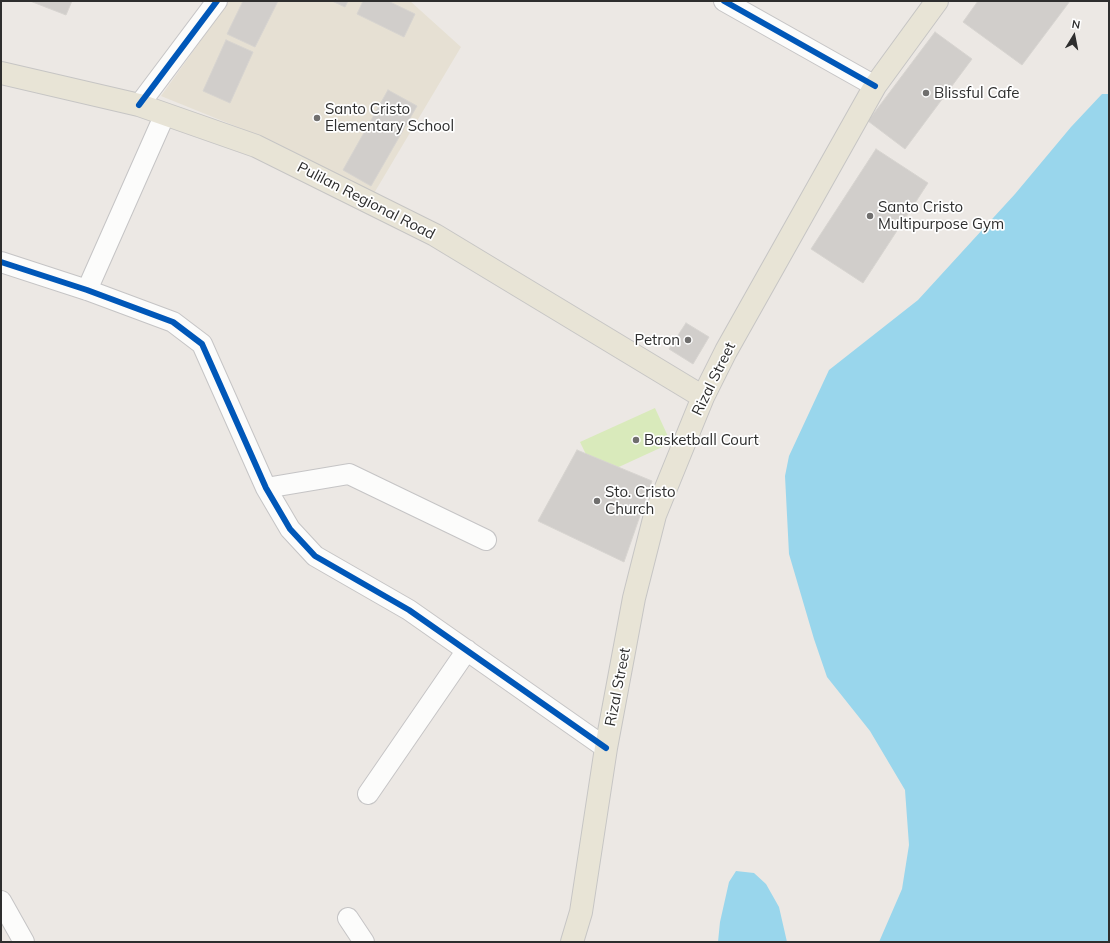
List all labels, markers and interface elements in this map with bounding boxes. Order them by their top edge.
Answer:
north arrow [1054,16,1094,56]
text: N [1071,17,1081,32]
place label: Blissful Cafe [934,84,1019,102]
marker: Blissful Cafe [921,88,931,98]
place label: Santo Cristo Elementary School [325,100,454,135]
marker: Santo Cristo Elementary School [312,113,322,123]
street label: Pulilan Regional Road [294,158,438,244]
place label: Santo Cristo Multipurpose Gym [878,198,1004,233]
marker: Santo Cristo Multipurpose Gym [865,211,875,221]
place label: Petron [634,331,680,349]
marker: Petron [683,335,693,345]
street label: Rizal Street [688,339,740,419]
place label: Basketball Court [644,431,759,449]
marker: Basketball Court [631,435,641,445]
place label: Sto. Cristo Church [605,483,675,518]
marker: Sto. Cristo Church [592,496,602,506]
street label: Rizal Street [602,646,634,728]

